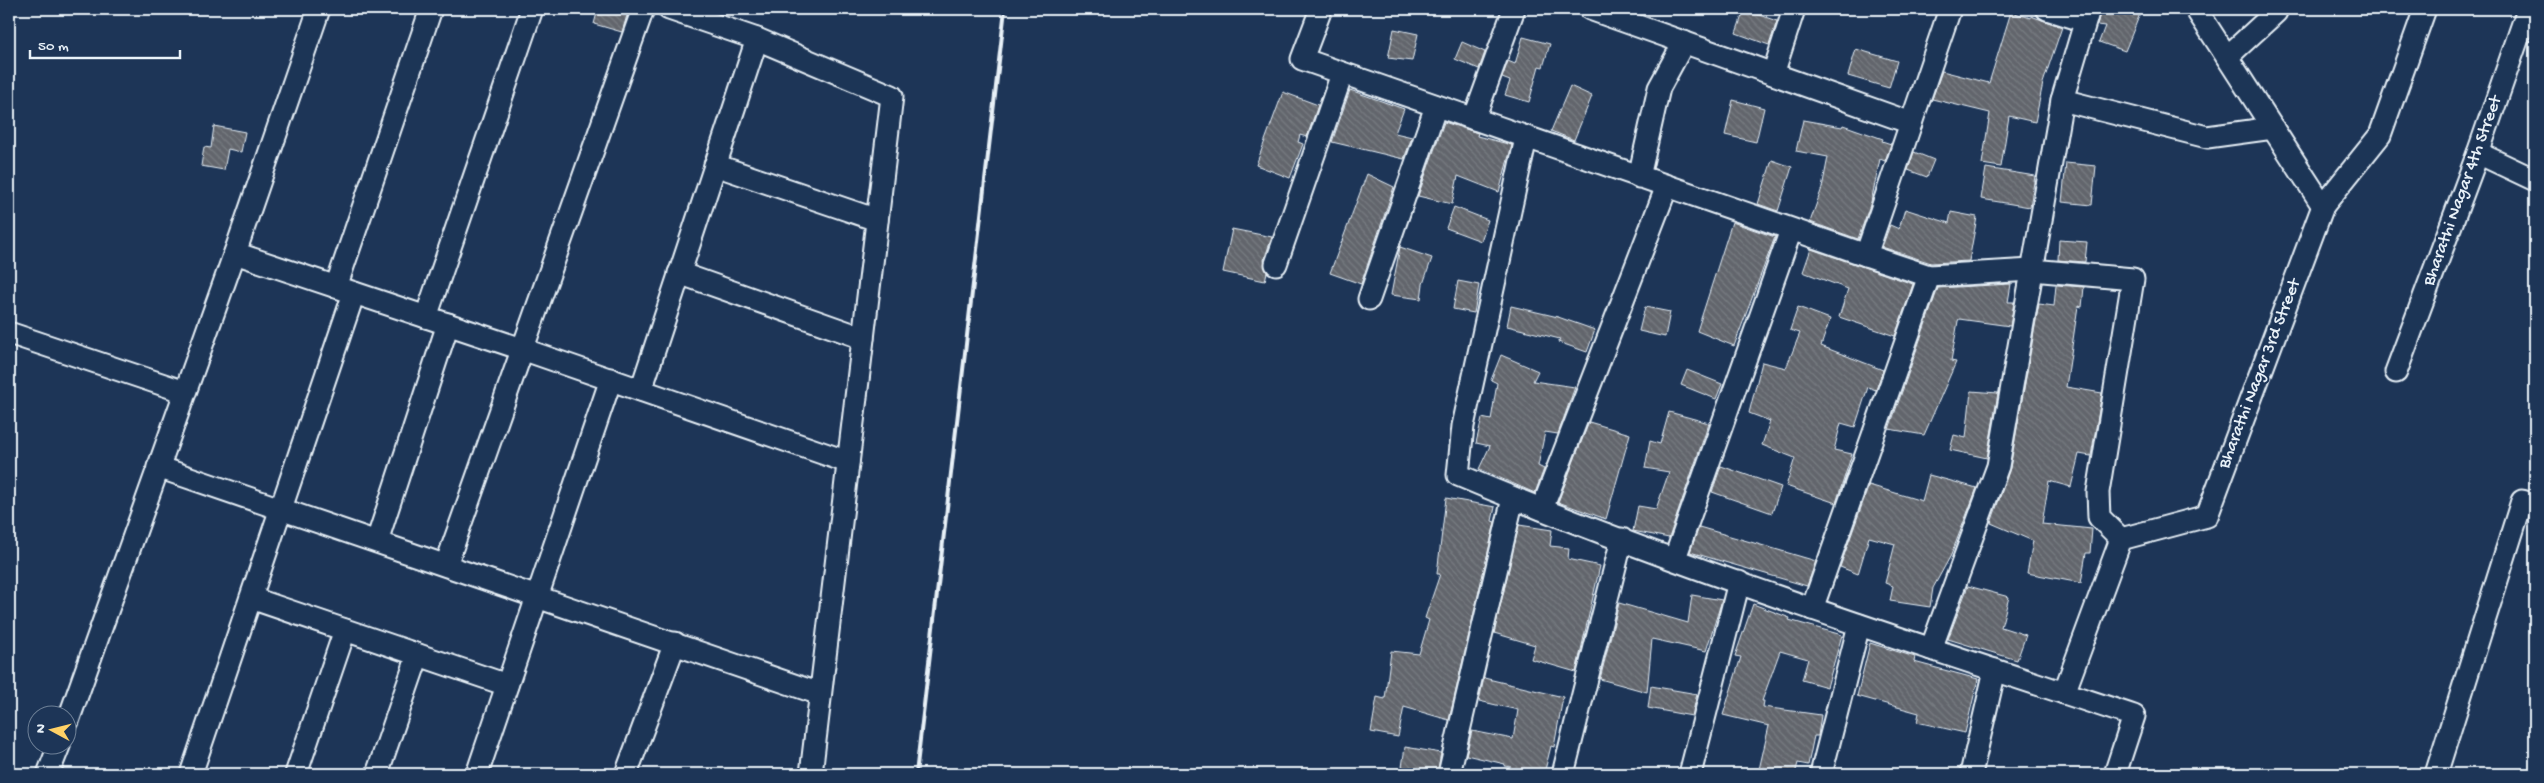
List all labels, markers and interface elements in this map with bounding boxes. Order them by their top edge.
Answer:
scale bar [30,28,180,60]
text: 50 m [38,38,69,56]
street label: Bharathi Nagar 4th Street [2418,92,2508,290]
street label: Bharathi Nagar 3rd Street [2214,275,2307,473]
north arrow [28,706,78,756]
text: N [33,723,51,734]

